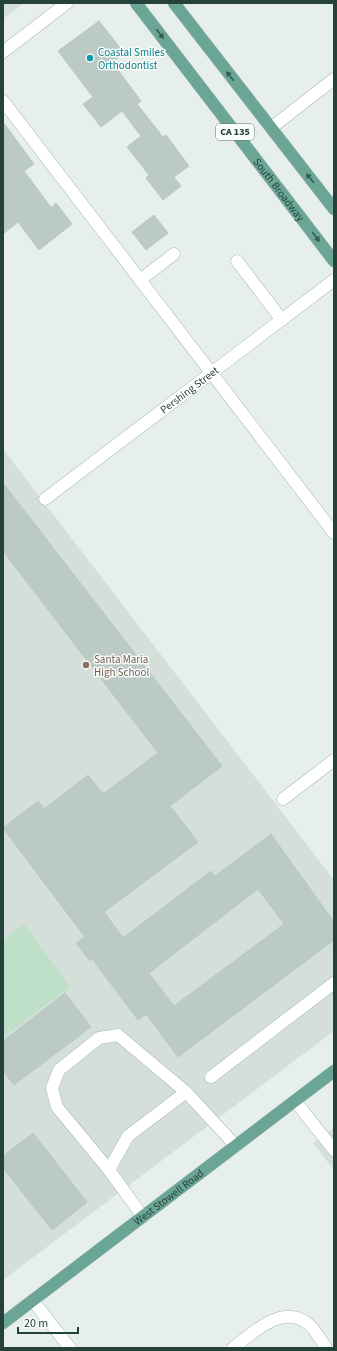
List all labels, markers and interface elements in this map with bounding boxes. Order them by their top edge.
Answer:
one-way arrow [156,29,164,39]
place label: Coastal Smiles Orthodontist [98,45,165,73]
marker: Coastal Smiles Orthodontist [85,53,95,63]
one-way arrow [226,70,235,81]
road number: CA 135 [216,124,254,140]
street label: South Broadway [250,155,308,224]
one-way arrow [306,173,314,184]
one-way arrow [312,232,320,243]
street label: Pershing Street [157,362,222,417]
place label: Santa Maria High School [94,652,149,680]
marker: Santa Maria High School [81,660,91,670]
street label: West Stowell Road [130,1165,207,1229]
scale bar [18,1309,78,1335]
text: 20 m [24,1315,48,1332]

